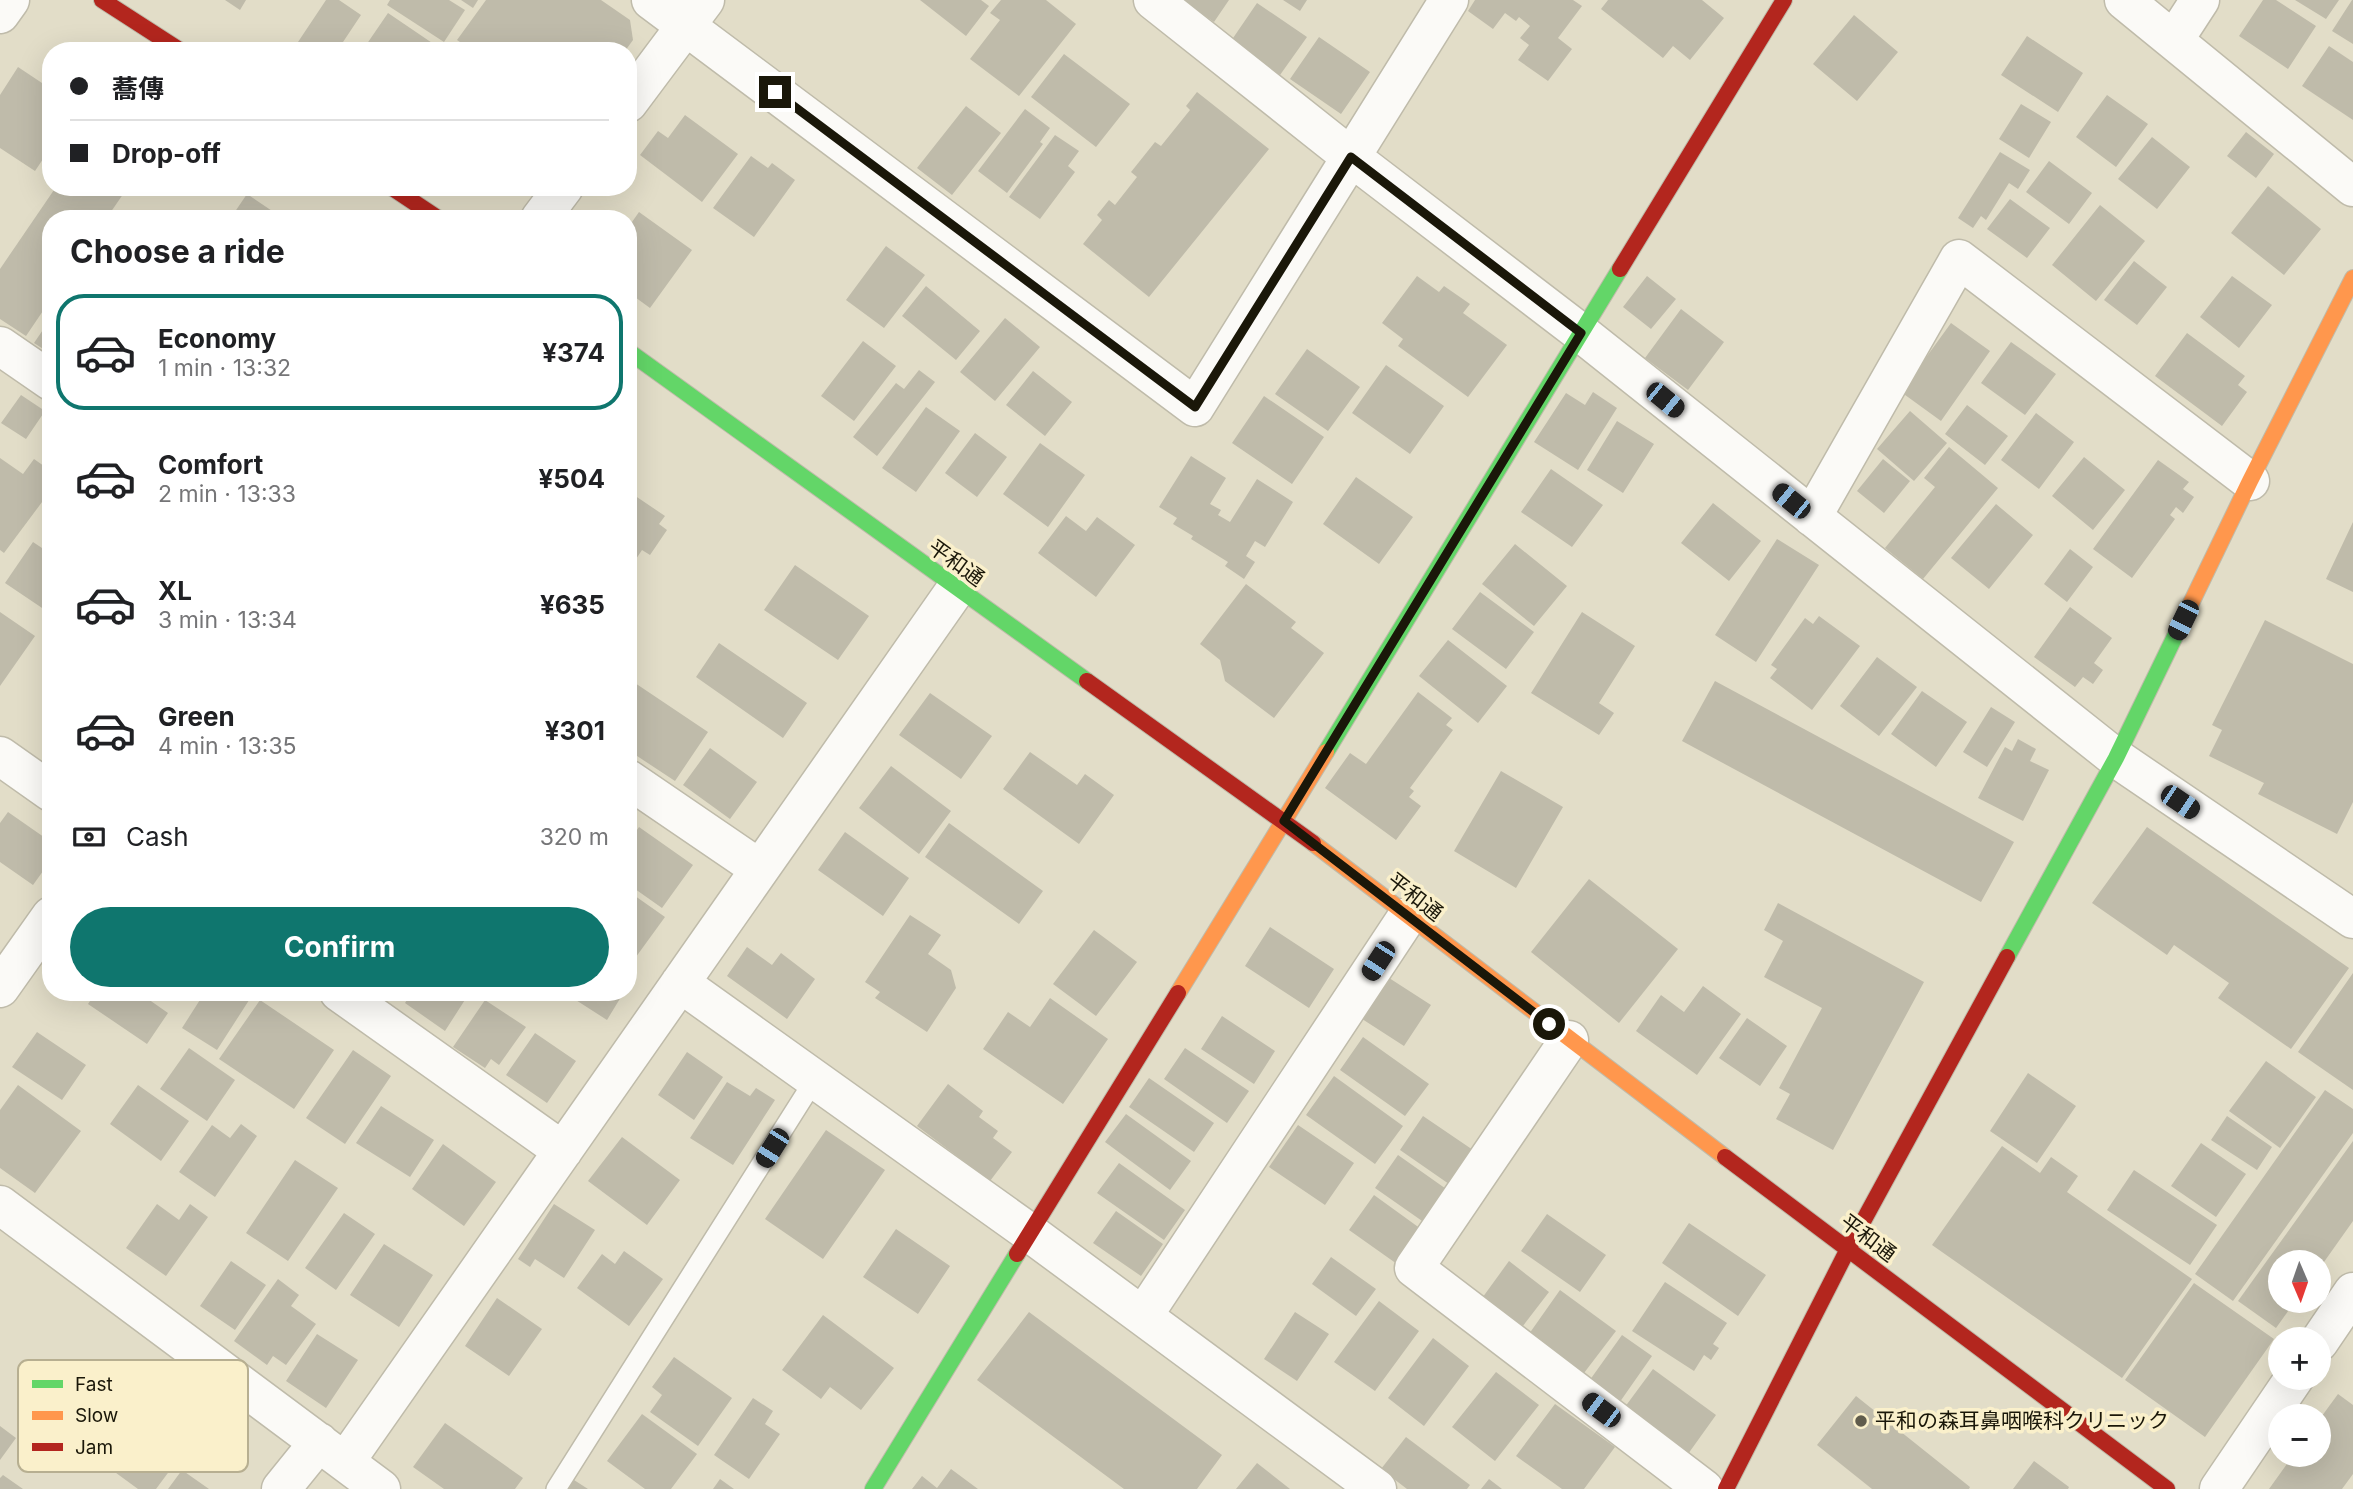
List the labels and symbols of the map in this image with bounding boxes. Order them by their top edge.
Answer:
route end [759,76,791,108]
car [1643,379,1688,421]
car [1769,480,1814,522]
street label: 平和通 [923,534,989,591]
car [2165,597,2202,643]
car [2157,782,2204,822]
street label: 平和通 [1383,867,1448,926]
car [1358,938,1399,984]
route start [1533,1008,1565,1040]
car [752,1125,793,1171]
street label: 平和通 [1836,1209,1901,1267]
north arrow [2268,1250,2331,1312]
legend [18,1360,248,1472]
text: Fast [75,1373,113,1396]
car [1578,1389,1625,1431]
text: Slow [75,1404,118,1427]
place label: 平和の森耳鼻咽喉科クリニック [1875,1408,2169,1433]
marker: 平和の森耳鼻咽喉科クリニック [1853,1413,1869,1429]
text: Jam [75,1436,113,1459]

